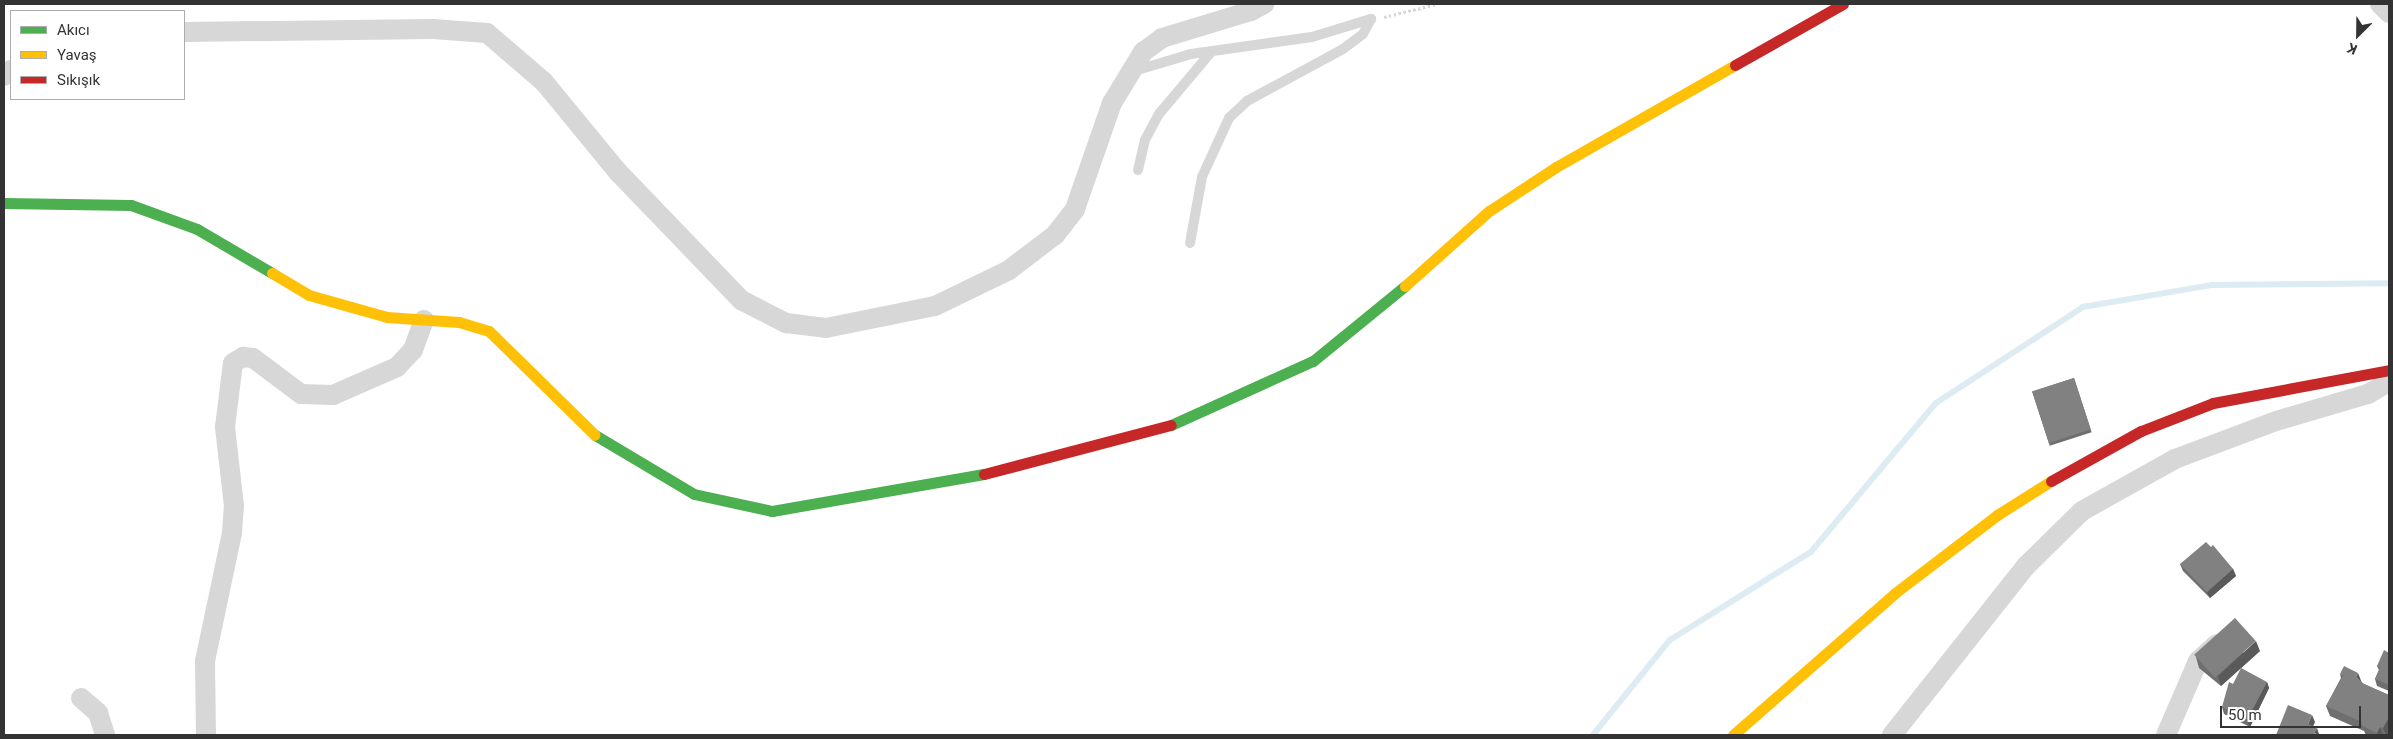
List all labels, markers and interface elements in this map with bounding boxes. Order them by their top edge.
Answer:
legend [10,10,185,100]
north arrow [2333,10,2383,60]
text: Akıcı [57,21,90,39]
text: K [2345,40,2359,58]
text: Yavaş [57,46,97,64]
text: Sıkışık [57,71,100,89]
scale bar [2223,696,2364,728]
text: 50 m [2228,706,2262,724]

